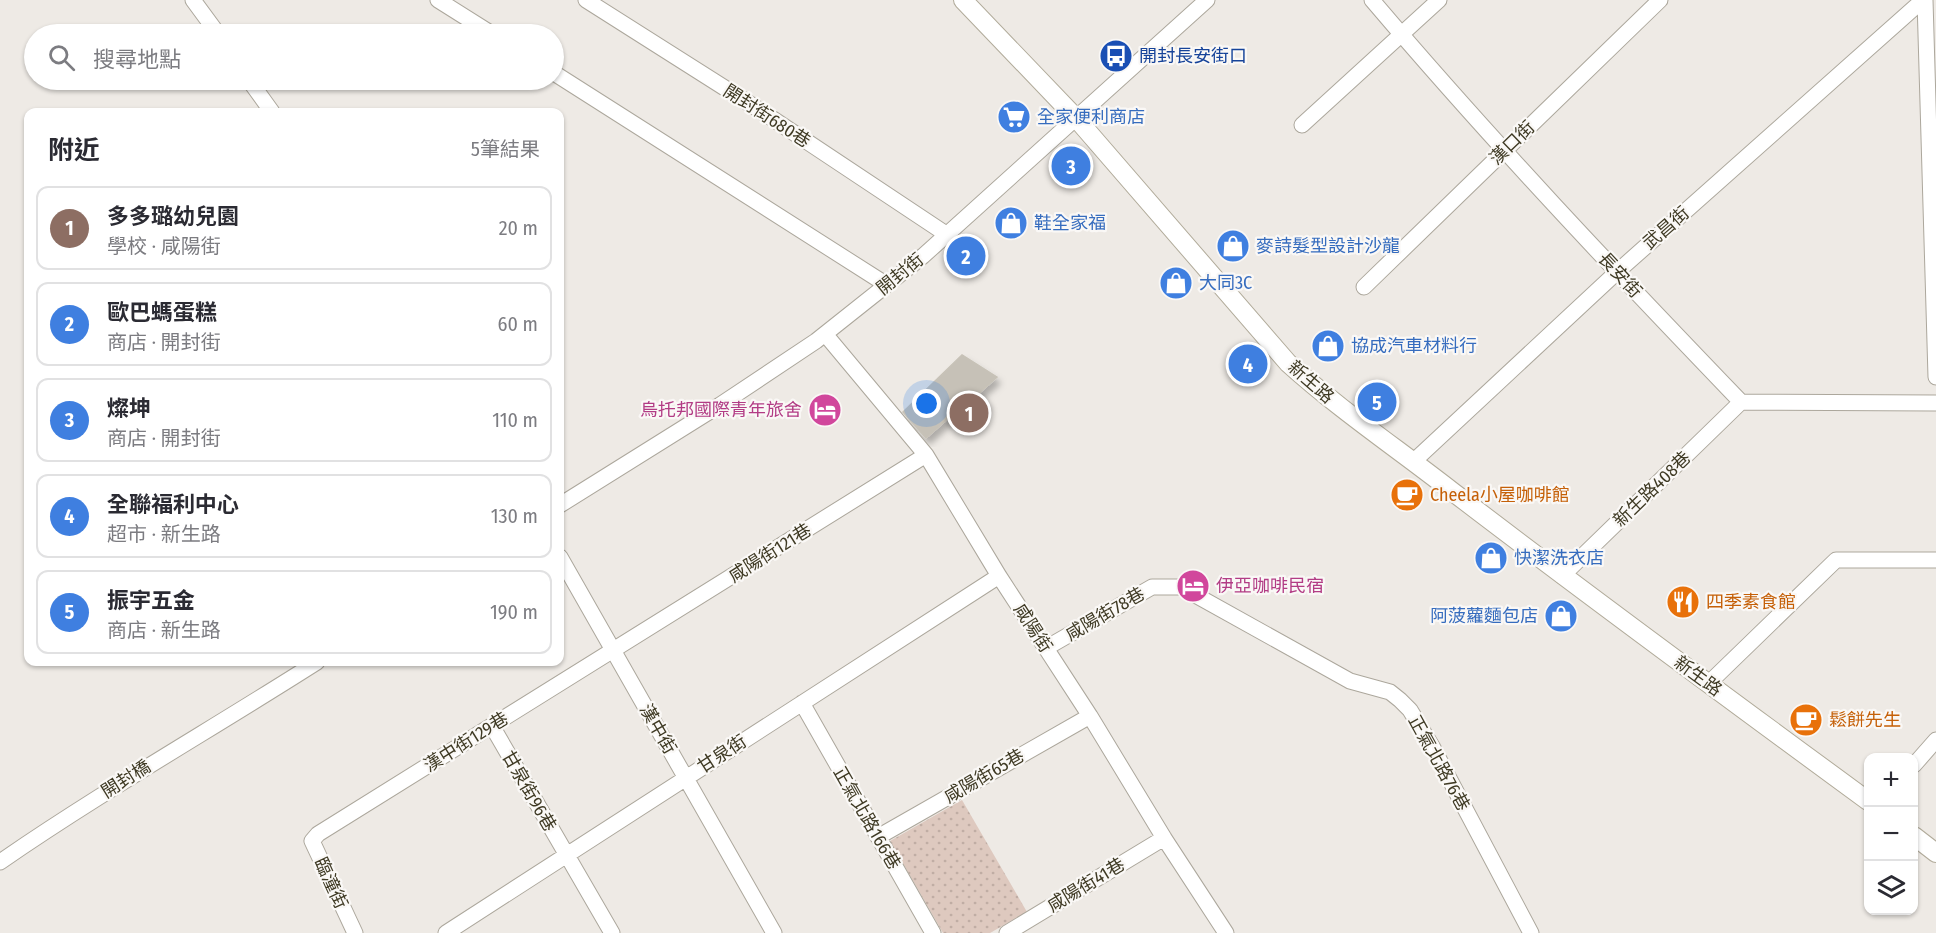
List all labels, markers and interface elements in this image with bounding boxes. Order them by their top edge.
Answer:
search box [24,24,564,90]
bus stop icon: 開封長安街口 [1098,38,1134,74]
icon: search [45,41,78,74]
place label: 開封長安街口 [1139,45,1247,67]
text: 搜尋地點 [93,46,181,73]
street label: 開封街680巷 [719,80,815,152]
supermarket icon: 全家便利商店 [996,99,1032,135]
place label: 全家便利商店 [1037,106,1145,128]
street label: 漢口街 [1485,116,1539,170]
text: 附近 [48,135,100,166]
text: 5筆結果 [471,137,540,161]
pin: 3 [1052,144,1090,188]
street label: 武昌街 [1638,202,1694,254]
text: 多多璐幼兒園 [107,203,239,230]
shop icon: 鞋全家福 [993,205,1029,241]
place label: 鞋全家福 [1034,212,1106,234]
text: 1 [65,216,74,240]
text: 20 m [499,216,538,240]
shop icon: 麥詩髮型設計沙龍 [1215,228,1251,264]
text: 學校 · 咸陽街 [107,234,221,258]
pin: 2 [946,234,986,278]
place label: 麥詩髮型設計沙龍 [1256,235,1400,257]
street label: 開封街 [872,248,928,300]
street label: 長安街 [1594,248,1646,302]
shop icon: 大同3C [1158,265,1194,301]
place label: 大同3C [1199,272,1252,294]
text: 歐巴螞蛋糕 [107,299,217,326]
text: 2 [65,312,74,336]
text: 60 m [498,312,538,336]
shop icon: 協成汽車材料行 [1310,328,1346,364]
text: 商店 · 開封街 [107,330,221,354]
place label: 協成汽車材料行 [1351,335,1477,357]
pin: 4 [1228,342,1268,386]
street label: 新生路 [1283,356,1339,408]
pin: 5 [1358,380,1396,424]
your location [912,389,941,418]
pin: 1 [950,390,988,436]
hotel icon: 烏托邦國際青年旅舍 [807,392,843,428]
text: 燦坤 [107,395,151,422]
place label: 烏托邦國際青年旅舍 [640,399,802,421]
text: 3 [65,408,74,432]
text: 110 m [492,408,538,432]
text: 商店 · 開封街 [107,426,221,450]
street label: 新生路408巷 [1609,447,1695,531]
cafe icon: Cheela小屋咖啡館 [1389,477,1425,513]
place label: Cheela小屋咖啡館 [1430,484,1570,506]
text: 全聯福利中心 [107,491,239,518]
text: 4 [64,504,75,528]
text: 130 m [491,504,538,528]
street label: 咸陽街121巷 [724,519,816,587]
text: 超市 · 新生路 [107,522,221,546]
shop icon: 快潔洗衣店 [1473,540,1509,576]
place label: 快潔洗衣店 [1514,547,1604,569]
hotel icon: 伊亞咖啡民宿 [1175,568,1211,604]
place label: 伊亞咖啡民宿 [1216,575,1324,597]
street label: 咸陽街78巷 [1061,582,1149,646]
restaurant icon: 四季素食館 [1665,584,1701,620]
text: 振宇五金 [107,587,195,614]
place label: 四季素食館 [1706,591,1796,613]
shop icon: 阿菠蘿麵包店 [1543,598,1579,634]
street label: 咸陽街 [1009,599,1057,657]
text: 5 [65,600,74,624]
text: 190 m [490,600,538,624]
place label: 阿菠蘿麵包店 [1430,605,1538,627]
text: 商店 · 新生路 [107,618,221,642]
street label: 新生路 [1670,651,1726,701]
street label: 漢中街 [635,700,681,758]
cafe icon: 鬆餅先生 [1788,702,1824,738]
street label: 漢中街129巷 [420,707,512,777]
place label: 鬆餅先生 [1829,709,1901,731]
street label: 正氣北路76巷 [1404,711,1474,815]
street label: 甘泉街 [693,730,751,778]
street label: 咸陽街65巷 [940,744,1028,808]
street label: 甘泉街96巷 [497,747,561,835]
map controls [1864,753,1918,915]
button: + [1864,753,1918,807]
street label: 開封橋 [97,755,155,803]
street label: 正氣北路166巷 [829,763,905,873]
button: − [1864,807,1918,861]
street label: 咸陽街41巷 [1043,853,1129,917]
street label: 臨潼街 [310,854,352,912]
button: layers [1864,861,1918,915]

